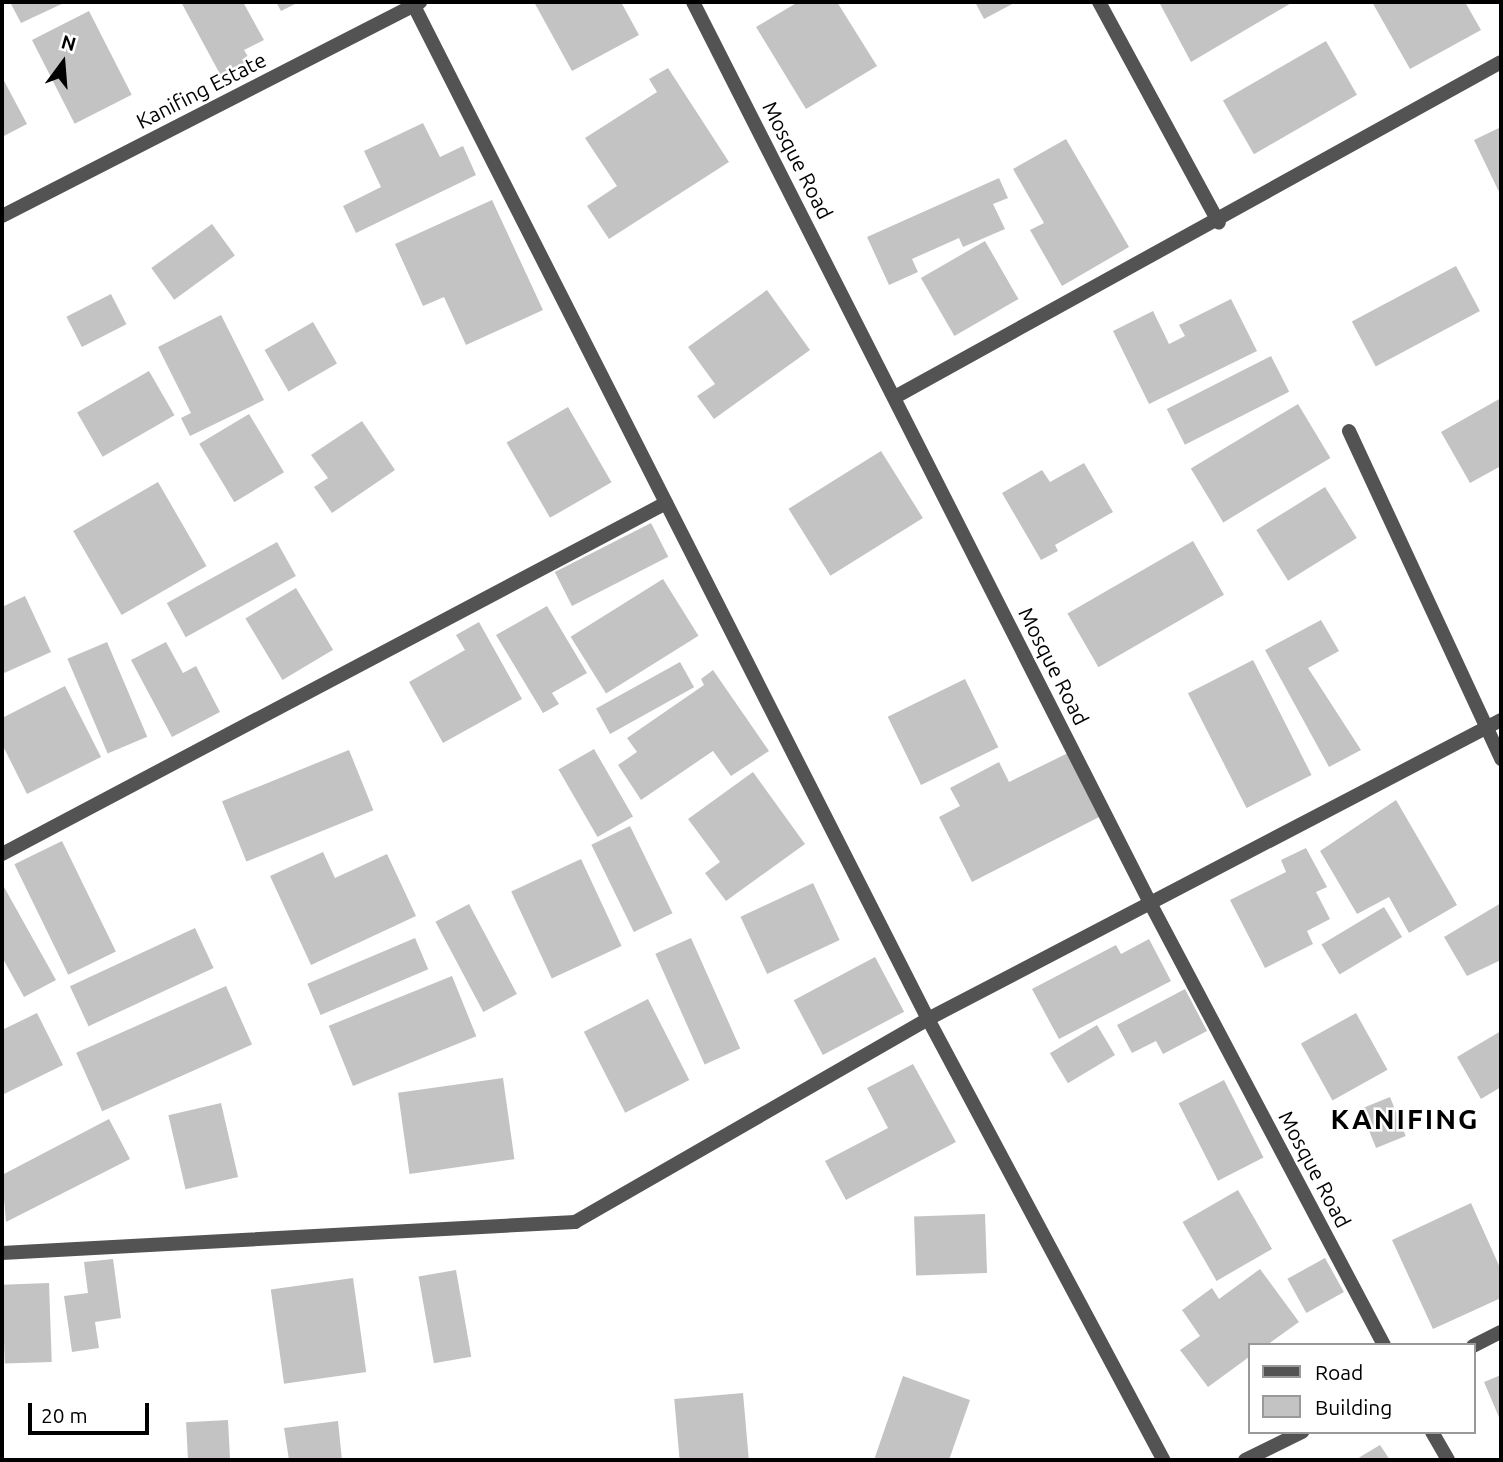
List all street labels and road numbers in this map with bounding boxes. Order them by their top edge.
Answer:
street label: Kanifing Estate [132,46,270,134]
street label: Mosque Road [758,97,838,223]
street label: Mosque Road [1014,603,1094,729]
street label: Mosque Road [1274,1106,1356,1232]

